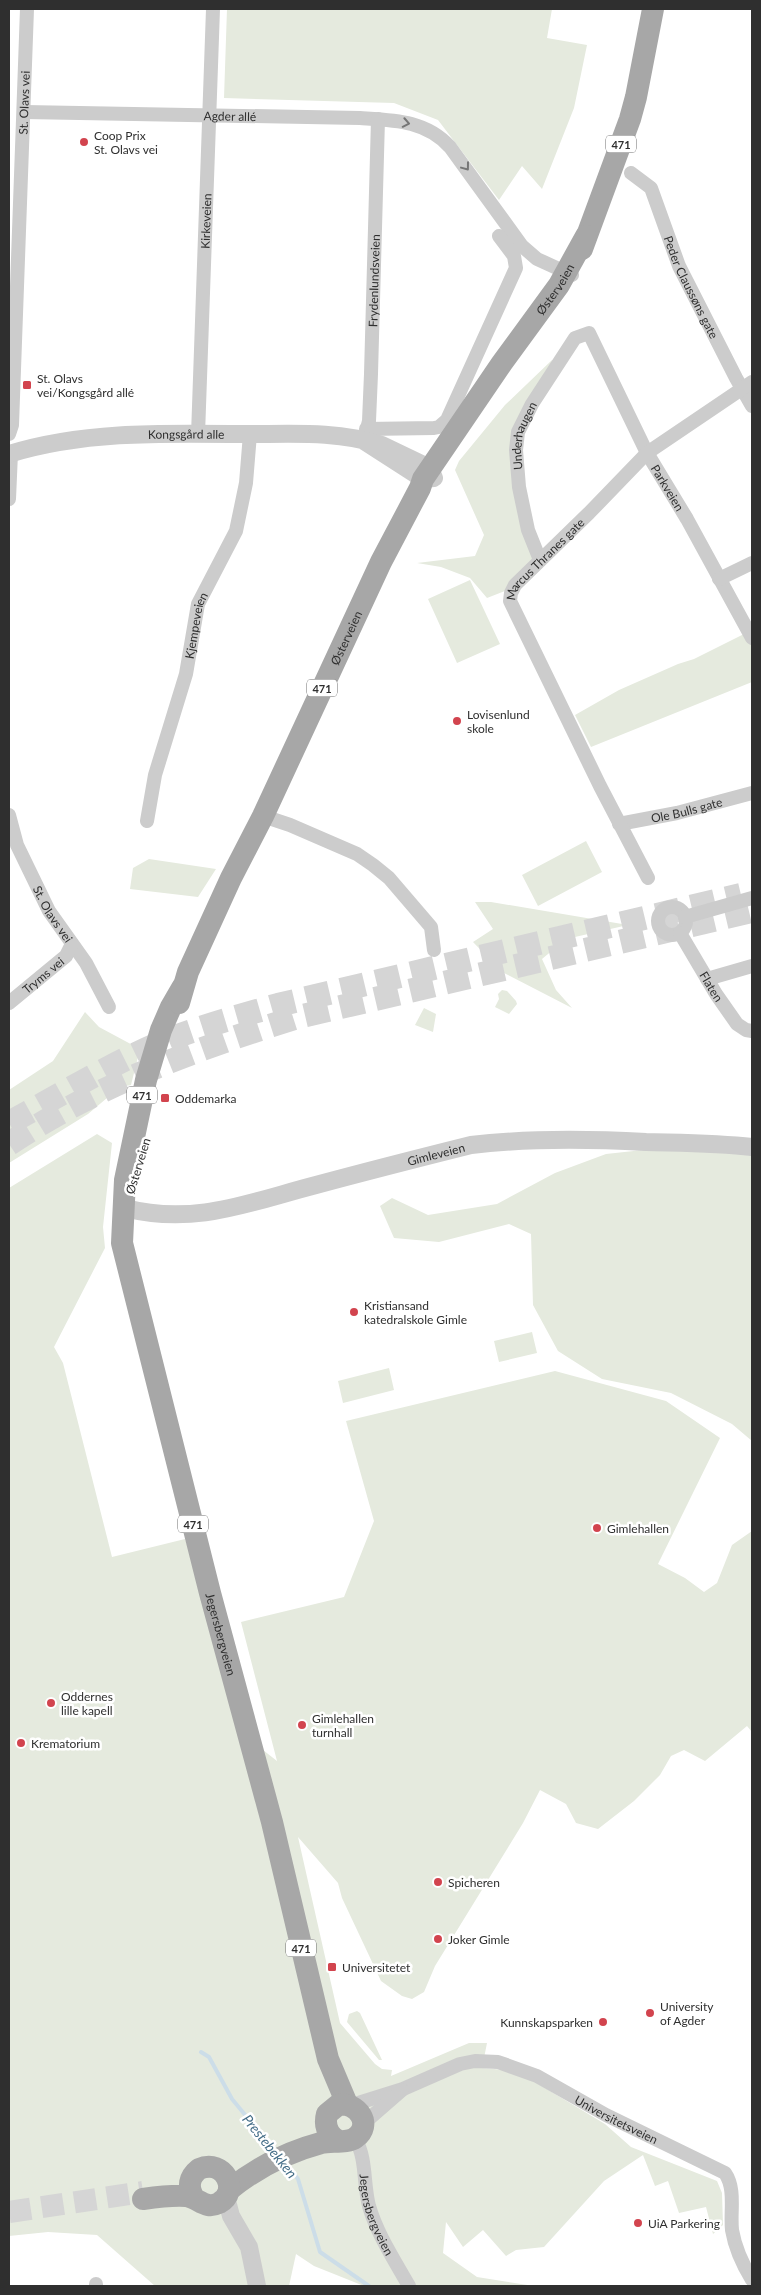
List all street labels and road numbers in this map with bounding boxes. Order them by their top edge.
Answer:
street label: St. Olavs vei [15,70,32,135]
street label: Agder allé [204,108,256,124]
road number: 471 [606,136,636,152]
street label: Kirkeveien [197,193,214,249]
street label: Peder Claussøns gate [661,233,722,341]
street label: Frydenlundsveien [365,234,382,327]
street label: Østerveien [533,261,577,317]
street label: Underhaugen [508,399,540,471]
street label: Kongsgård alle [148,426,225,442]
street label: Parkveien [648,461,688,513]
street label: Marcus Thranes gate [503,515,587,601]
street label: Kjempeveien [181,589,211,660]
street label: Østerveien [327,608,365,667]
road number: 471 [307,680,337,696]
street label: Ole Bulls gate [650,794,724,825]
street label: St. Olavs vei [30,883,76,945]
street label: Tryms vei [19,953,67,997]
street label: Flaten [697,968,726,1004]
road number: 471 [127,1086,157,1104]
street label: Østerveien [122,1136,154,1196]
street label: Gimleveien [406,1139,466,1168]
road number: 471 [178,1516,208,1532]
street label: Jegersbergveien [203,1591,239,1677]
road number: 471 [286,1940,316,1956]
street label: Universitetsveien [572,2092,661,2147]
street label: Jegersbergveien [357,2173,397,2258]

